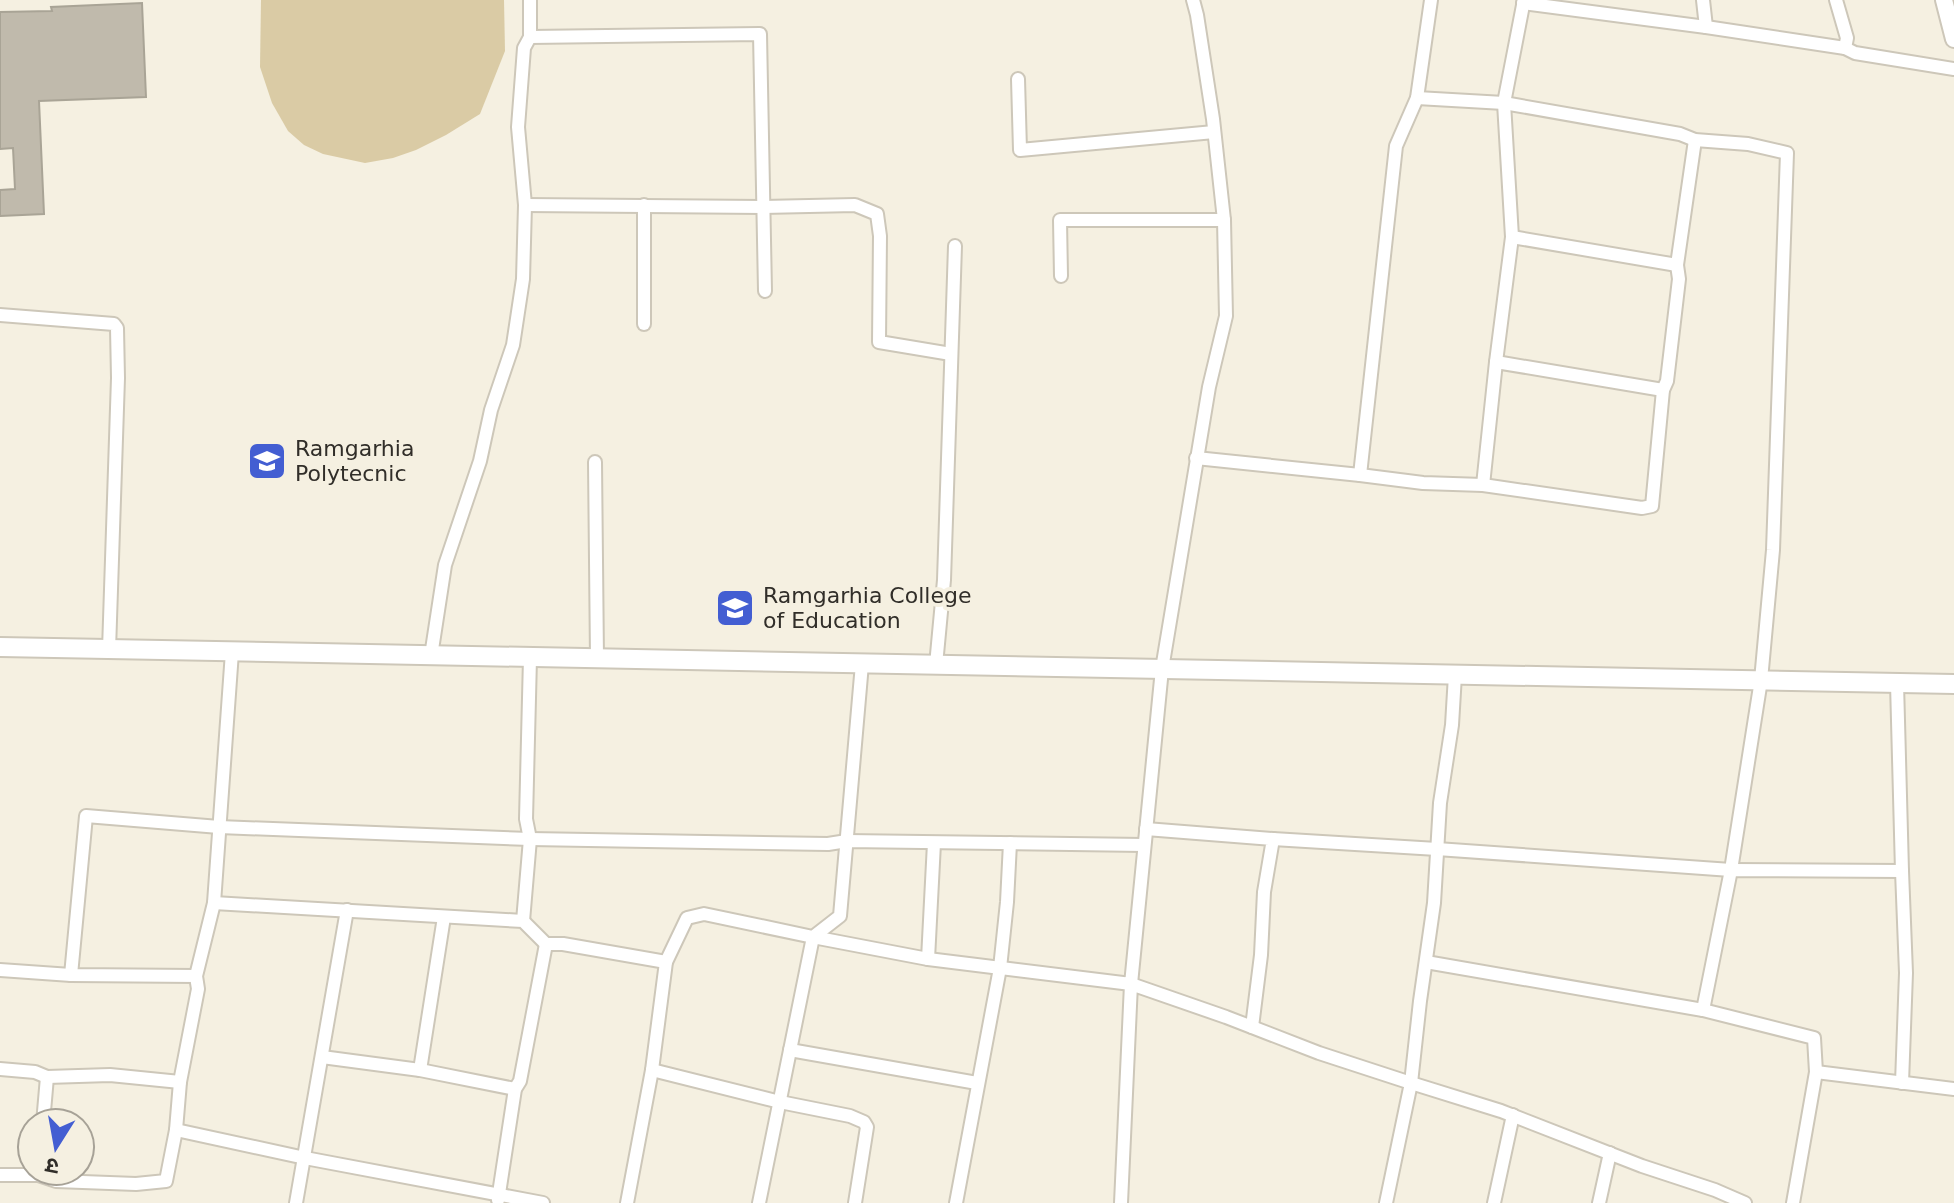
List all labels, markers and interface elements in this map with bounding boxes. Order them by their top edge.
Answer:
place label: Ramgarhia Polytecnic [295,436,414,486]
school or university icon: Ramgarhia Polytecnic [246,440,288,482]
place label: Ramgarhia College of Education [763,583,971,633]
school or university icon: Ramgarhia College of Education [714,587,756,629]
north arrow [16,1107,96,1187]
text: उ [42,1152,61,1180]

